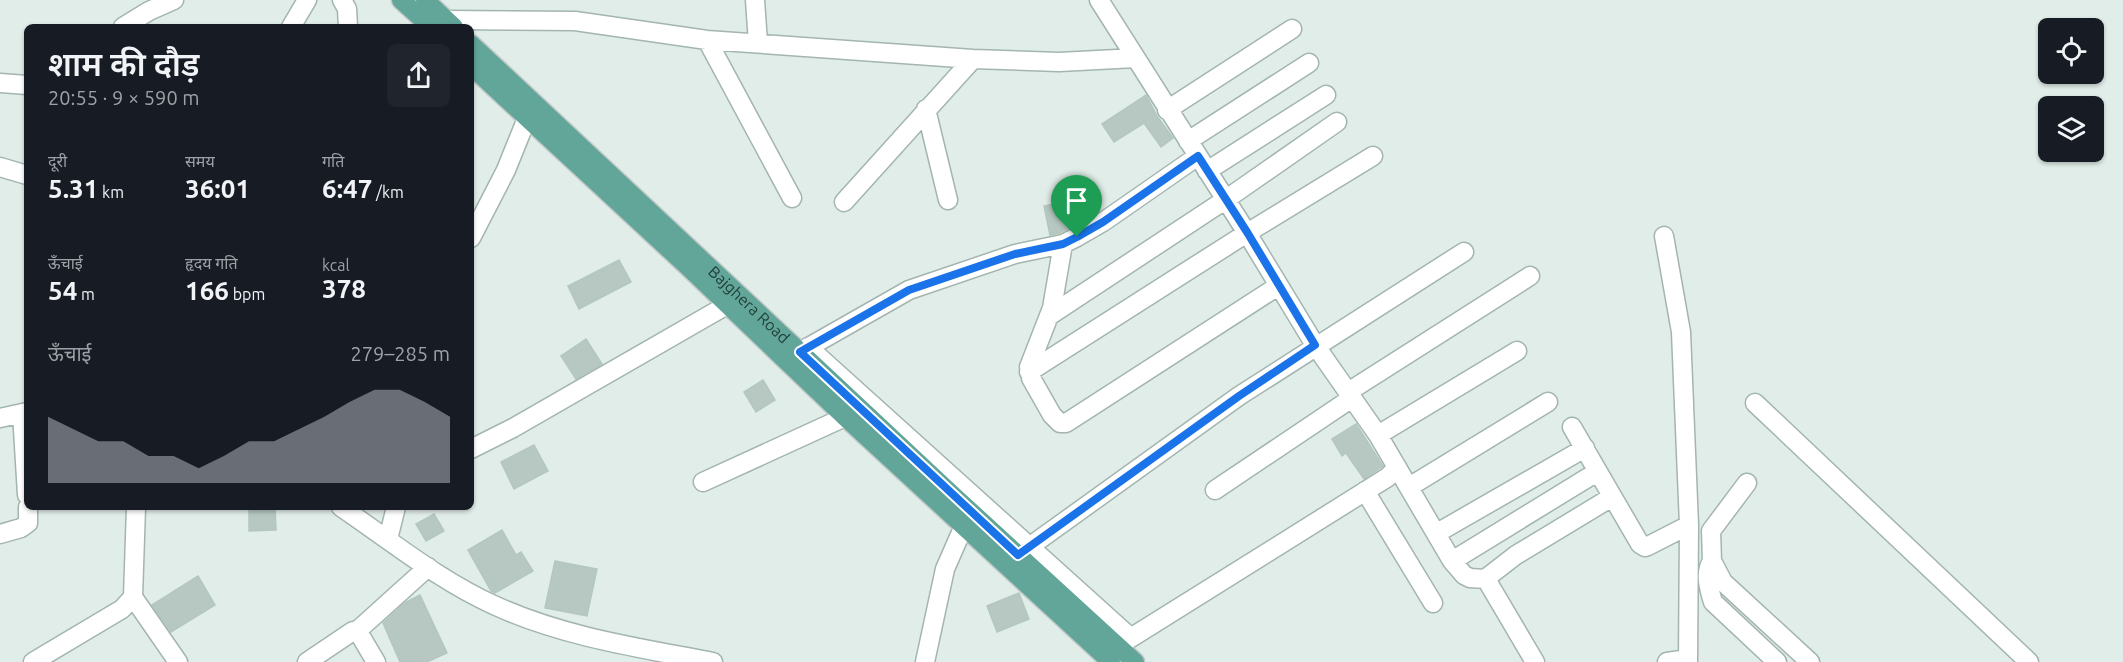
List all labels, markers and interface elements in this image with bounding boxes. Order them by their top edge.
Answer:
map controls [2038,18,2104,162]
button: locate [2038,18,2104,84]
button: share [387,44,450,107]
text: शाम की दौड़ [48,45,199,82]
text: 20:55 · 9 × 590 m [48,86,200,109]
button: layers [2038,96,2104,162]
text: दूरी [48,152,67,170]
text: समय [185,152,215,170]
text: गति [322,152,344,170]
text: 5.31 [48,174,98,203]
text: 36:01 [185,174,250,203]
text: 6:47 [322,174,372,203]
pin [1051,175,1102,237]
text: km [98,183,124,201]
text: /km [372,183,404,201]
icon: arrive [1060,184,1093,217]
text: ऊँचाई [48,254,83,272]
text: हृदय गति [185,254,238,272]
text: kcal [322,256,350,274]
street label: Bajghera Road [705,262,793,347]
text: 378 [322,274,366,303]
text: 54 [48,276,77,305]
text: 166 [185,276,229,305]
text: m [77,285,95,303]
text: bpm [229,285,265,303]
text: ऊँचाई [48,342,91,365]
text: 279–285 m [351,342,450,365]

